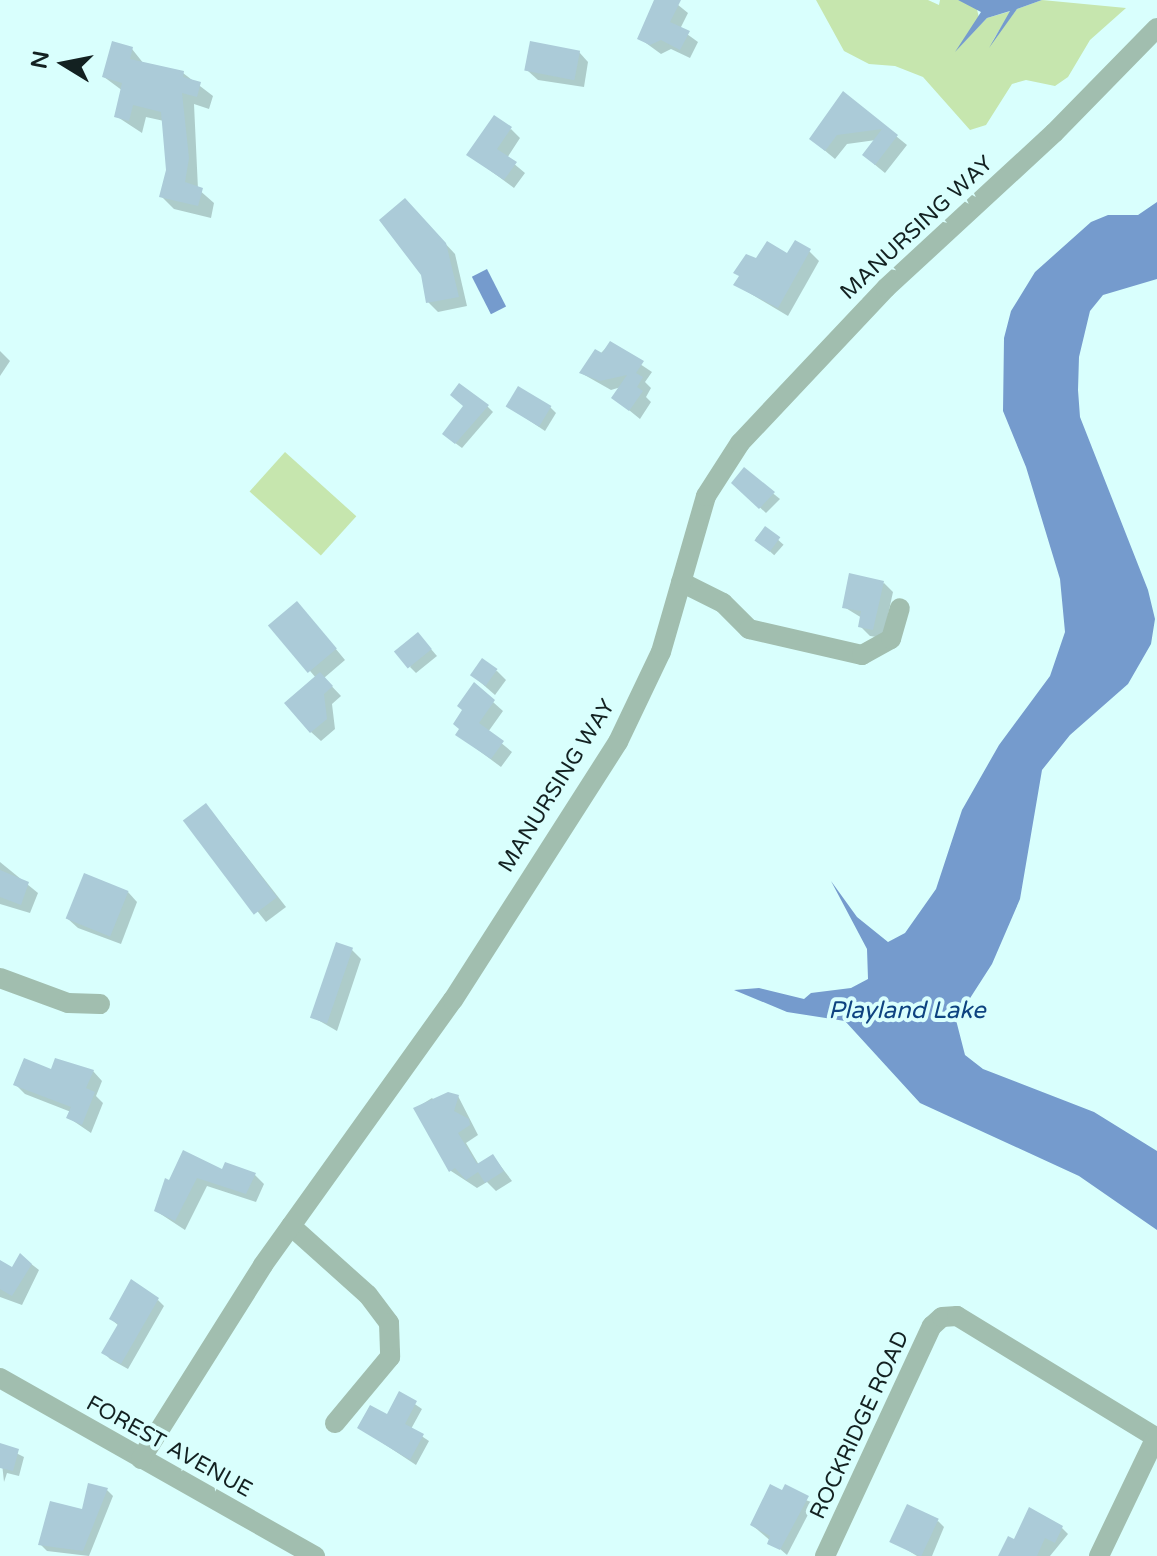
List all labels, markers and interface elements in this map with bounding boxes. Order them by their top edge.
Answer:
north arrow [24,24,104,104]
text: N [26,49,55,71]
street label: MANURSING WAY [835,151,999,305]
street label: MANURSING WAY [493,695,621,877]
water label: Playland Lake [828,997,986,1025]
street label: ROCKRIDGE ROAD [805,1327,915,1523]
street label: FOREST AVENUE [81,1390,257,1504]

